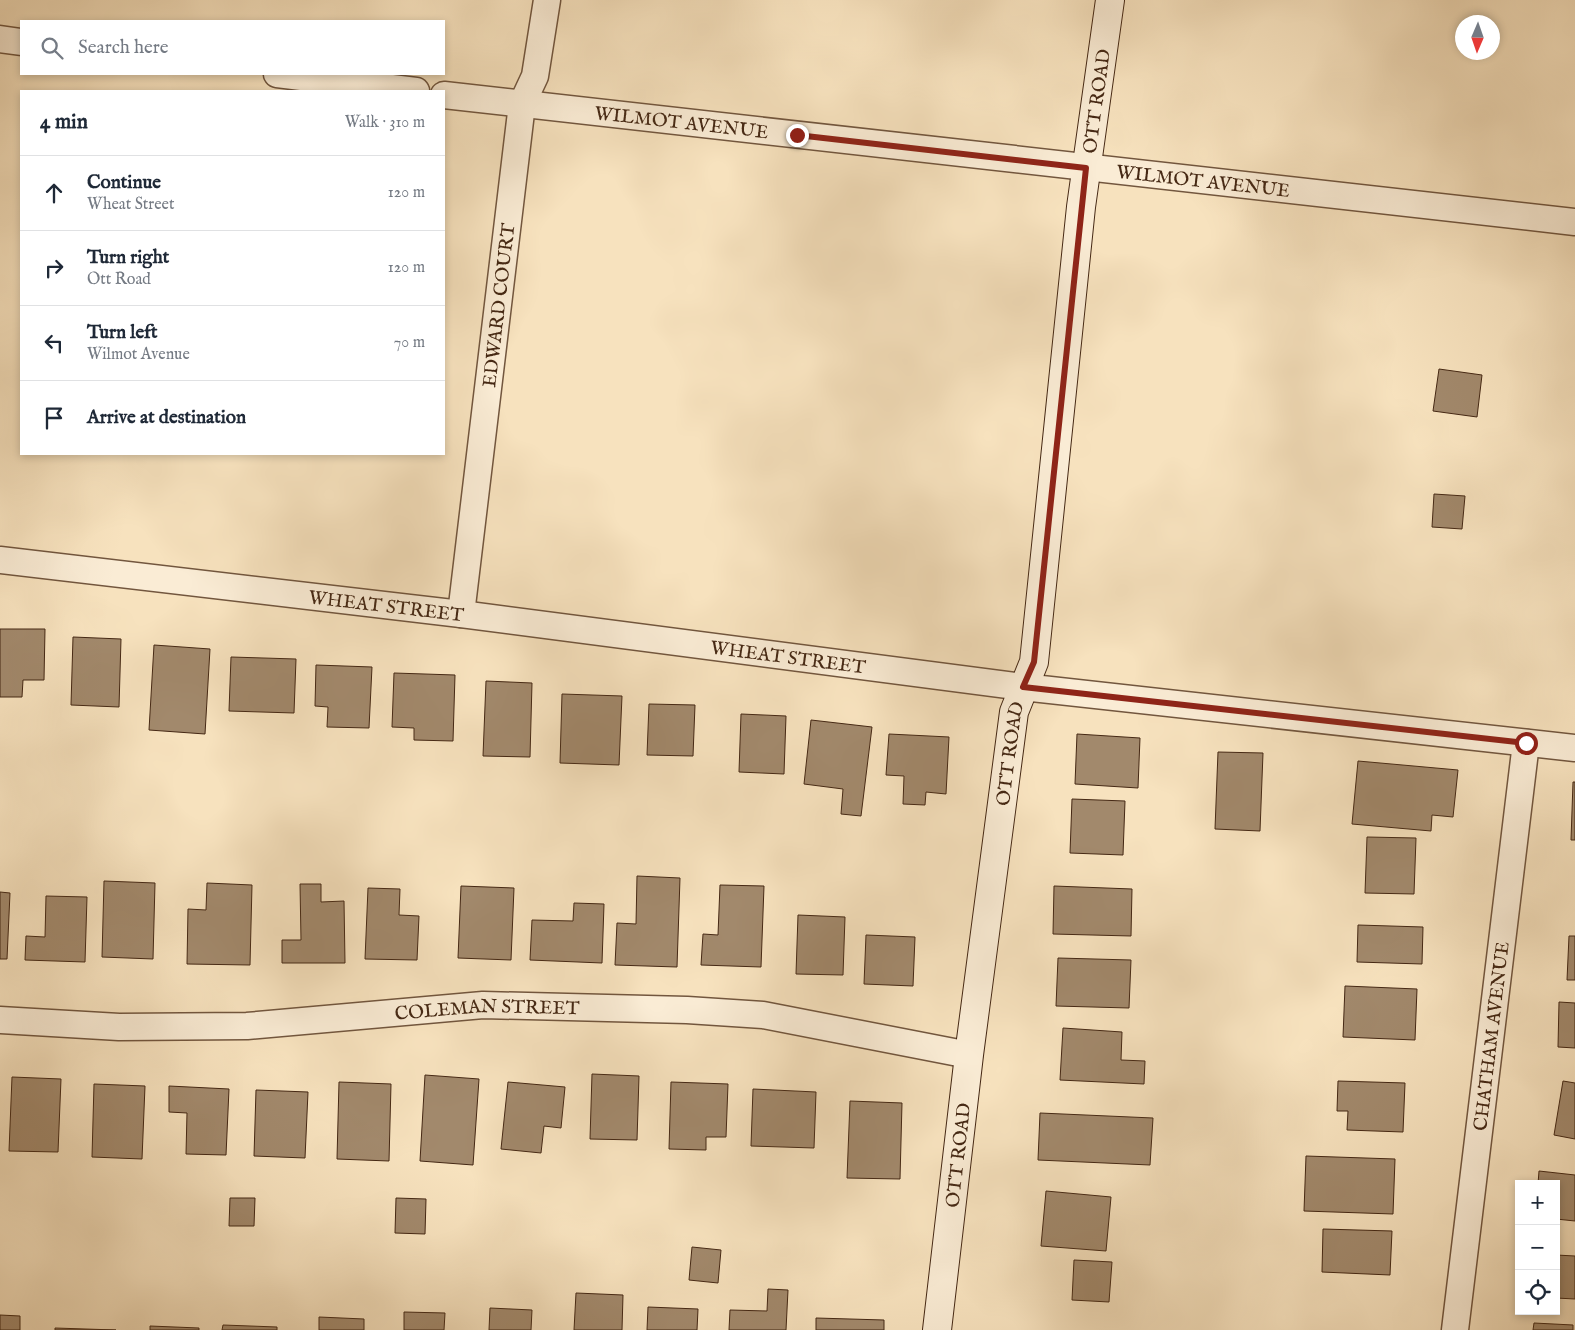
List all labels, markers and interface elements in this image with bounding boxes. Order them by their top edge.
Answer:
north arrow [1455,15,1500,60]
search box [20,20,445,75]
icon: search [38,34,66,62]
text: Search here [78,36,169,60]
street label: OTT ROAD [1079,48,1117,155]
street label: WILMOT AVENUE [593,102,769,145]
text: 4 min [40,109,88,136]
text: Walk · 310 m [345,113,425,133]
route end [786,124,809,147]
street label: WILMOT AVENUE [1115,161,1291,204]
text: Continue [87,171,161,195]
icon: ahead [40,179,68,207]
text: 120 m [388,183,425,203]
text: Wheat Street [87,195,174,215]
street label: EDWARD COURT [478,222,522,389]
text: Turn right [87,246,169,270]
icon: right [40,254,68,282]
text: 120 m [388,258,425,278]
text: Ott Road [87,270,151,290]
text: Turn left [87,321,158,345]
icon: left [40,329,68,357]
text: 70 m [394,333,425,353]
text: Wilmot Avenue [87,345,190,365]
icon: arrive [40,404,68,432]
text: Arrive at destination [87,406,246,430]
street label: WHEAT STREET [307,586,465,628]
street label: WHEAT STREET [709,637,867,680]
street label: OTT ROAD [992,698,1031,808]
route start [1515,732,1538,755]
street label: CHATHAM AVENUE [1469,940,1516,1132]
street label: COLEMAN STREET [394,995,580,1027]
street label: OTT ROAD [941,1102,977,1209]
map controls [1515,1180,1560,1315]
button: + [1515,1180,1560,1225]
button: − [1515,1225,1560,1270]
button: locate [1515,1270,1560,1315]

